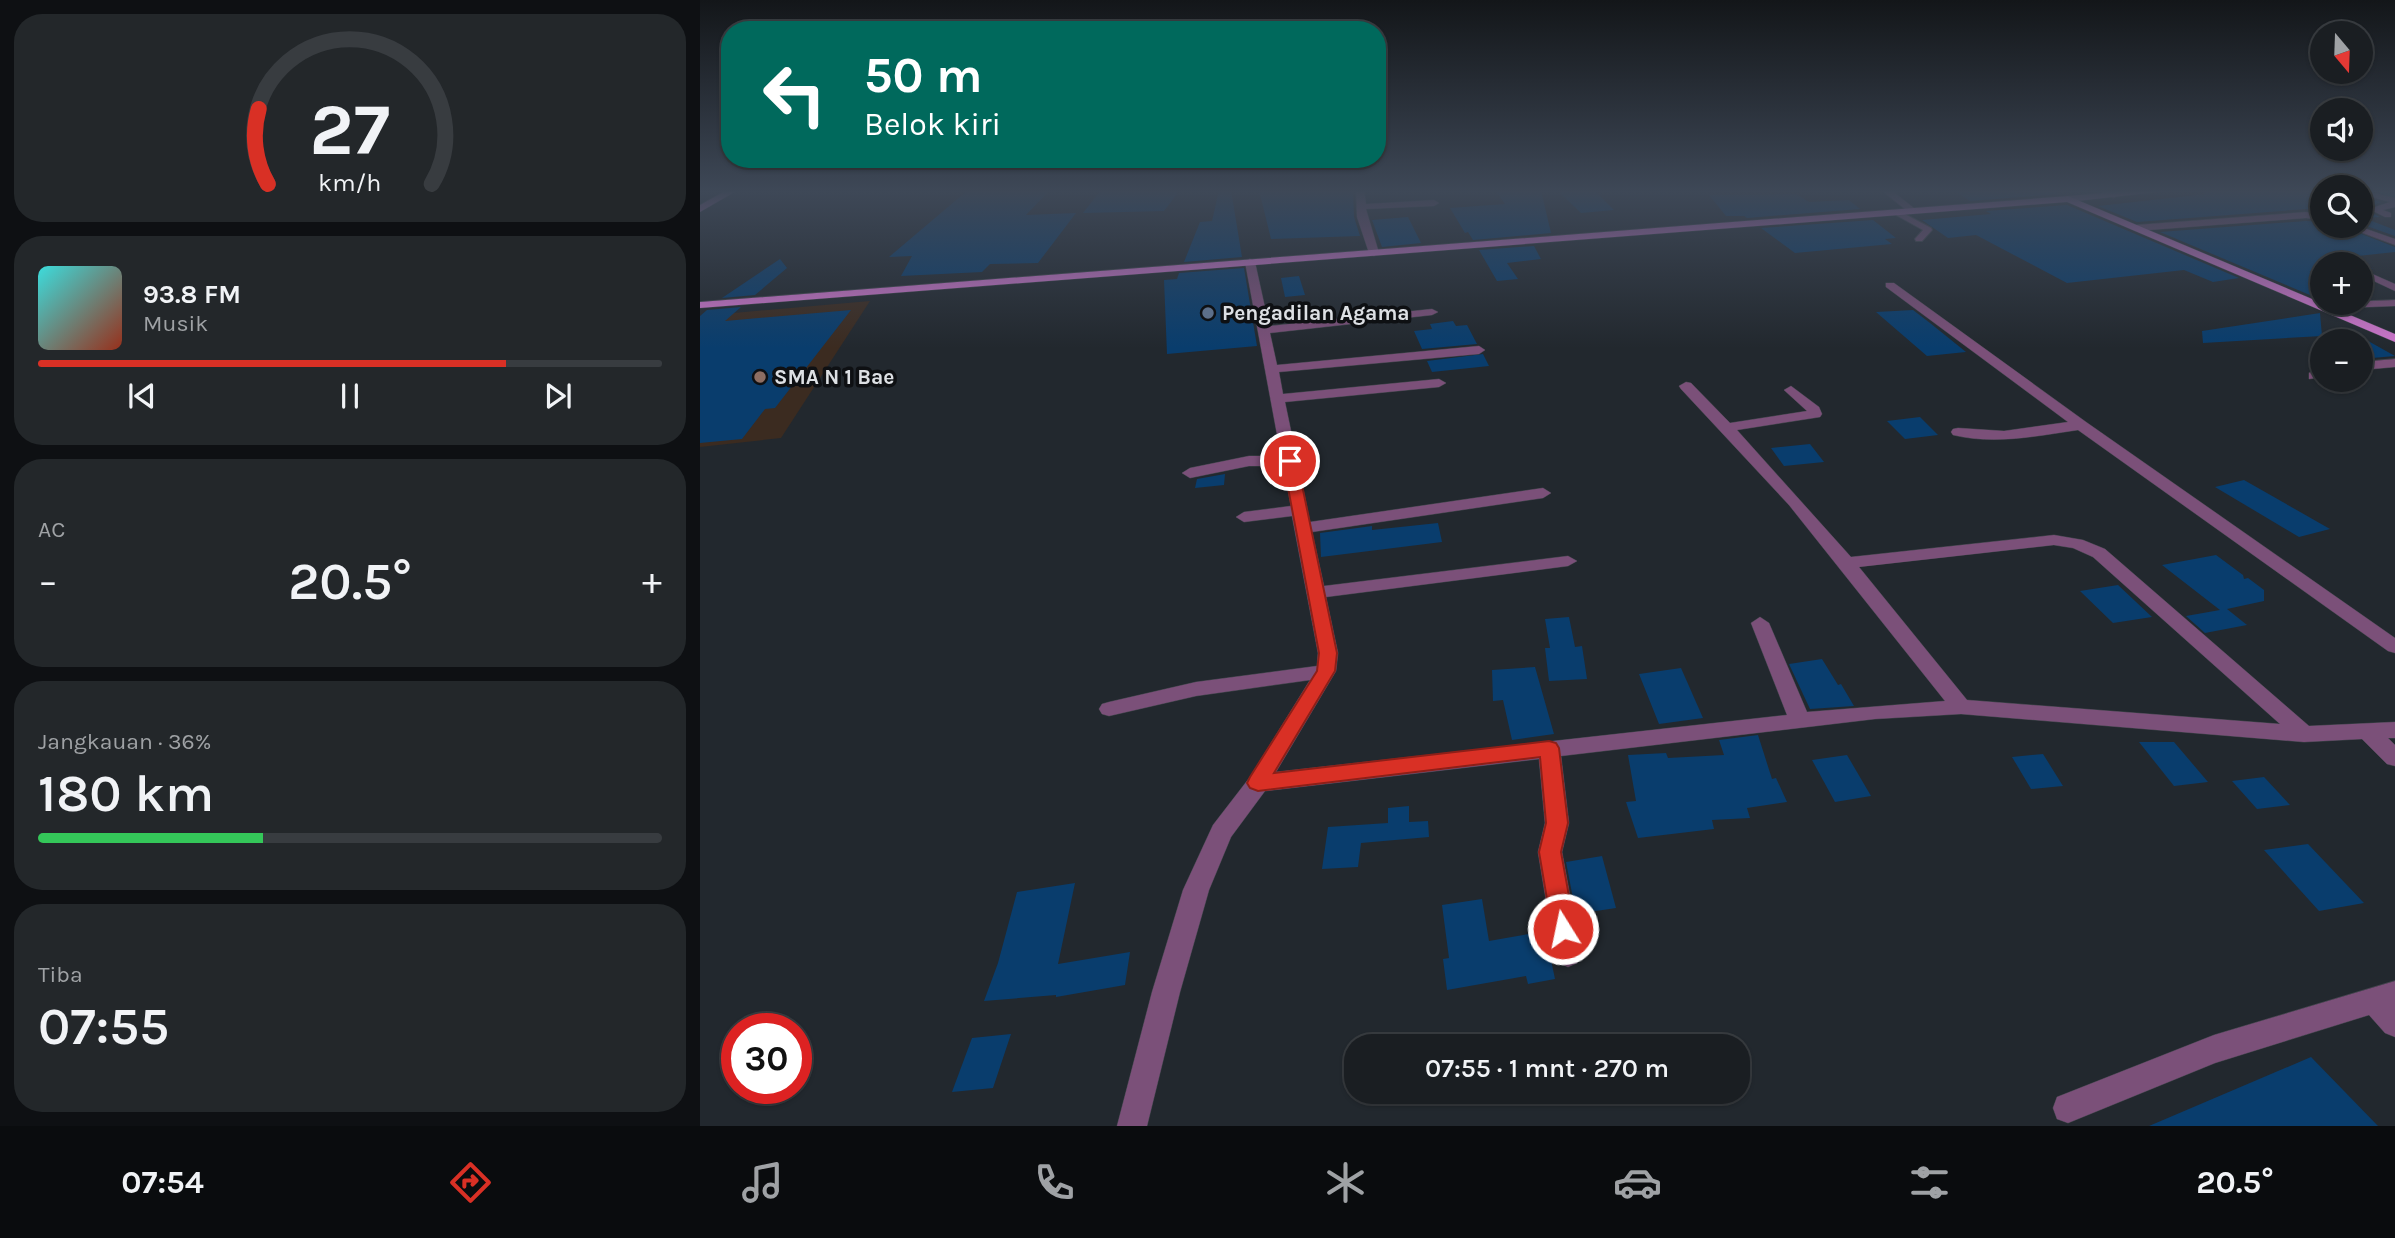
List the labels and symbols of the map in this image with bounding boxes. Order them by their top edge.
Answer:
north arrow [2310,21,2373,84]
place label: Pengadilan Agama [1222,301,1410,325]
marker: Pengadilan Agama [1200,305,1216,321]
place label: SMA N 1 Bae [774,365,894,389]
marker: SMA N 1 Bae [752,369,768,385]
pin [1260,431,1320,491]
position arrow [1526,892,1600,966]
speed limit sign: 30 [721,1013,812,1104]

